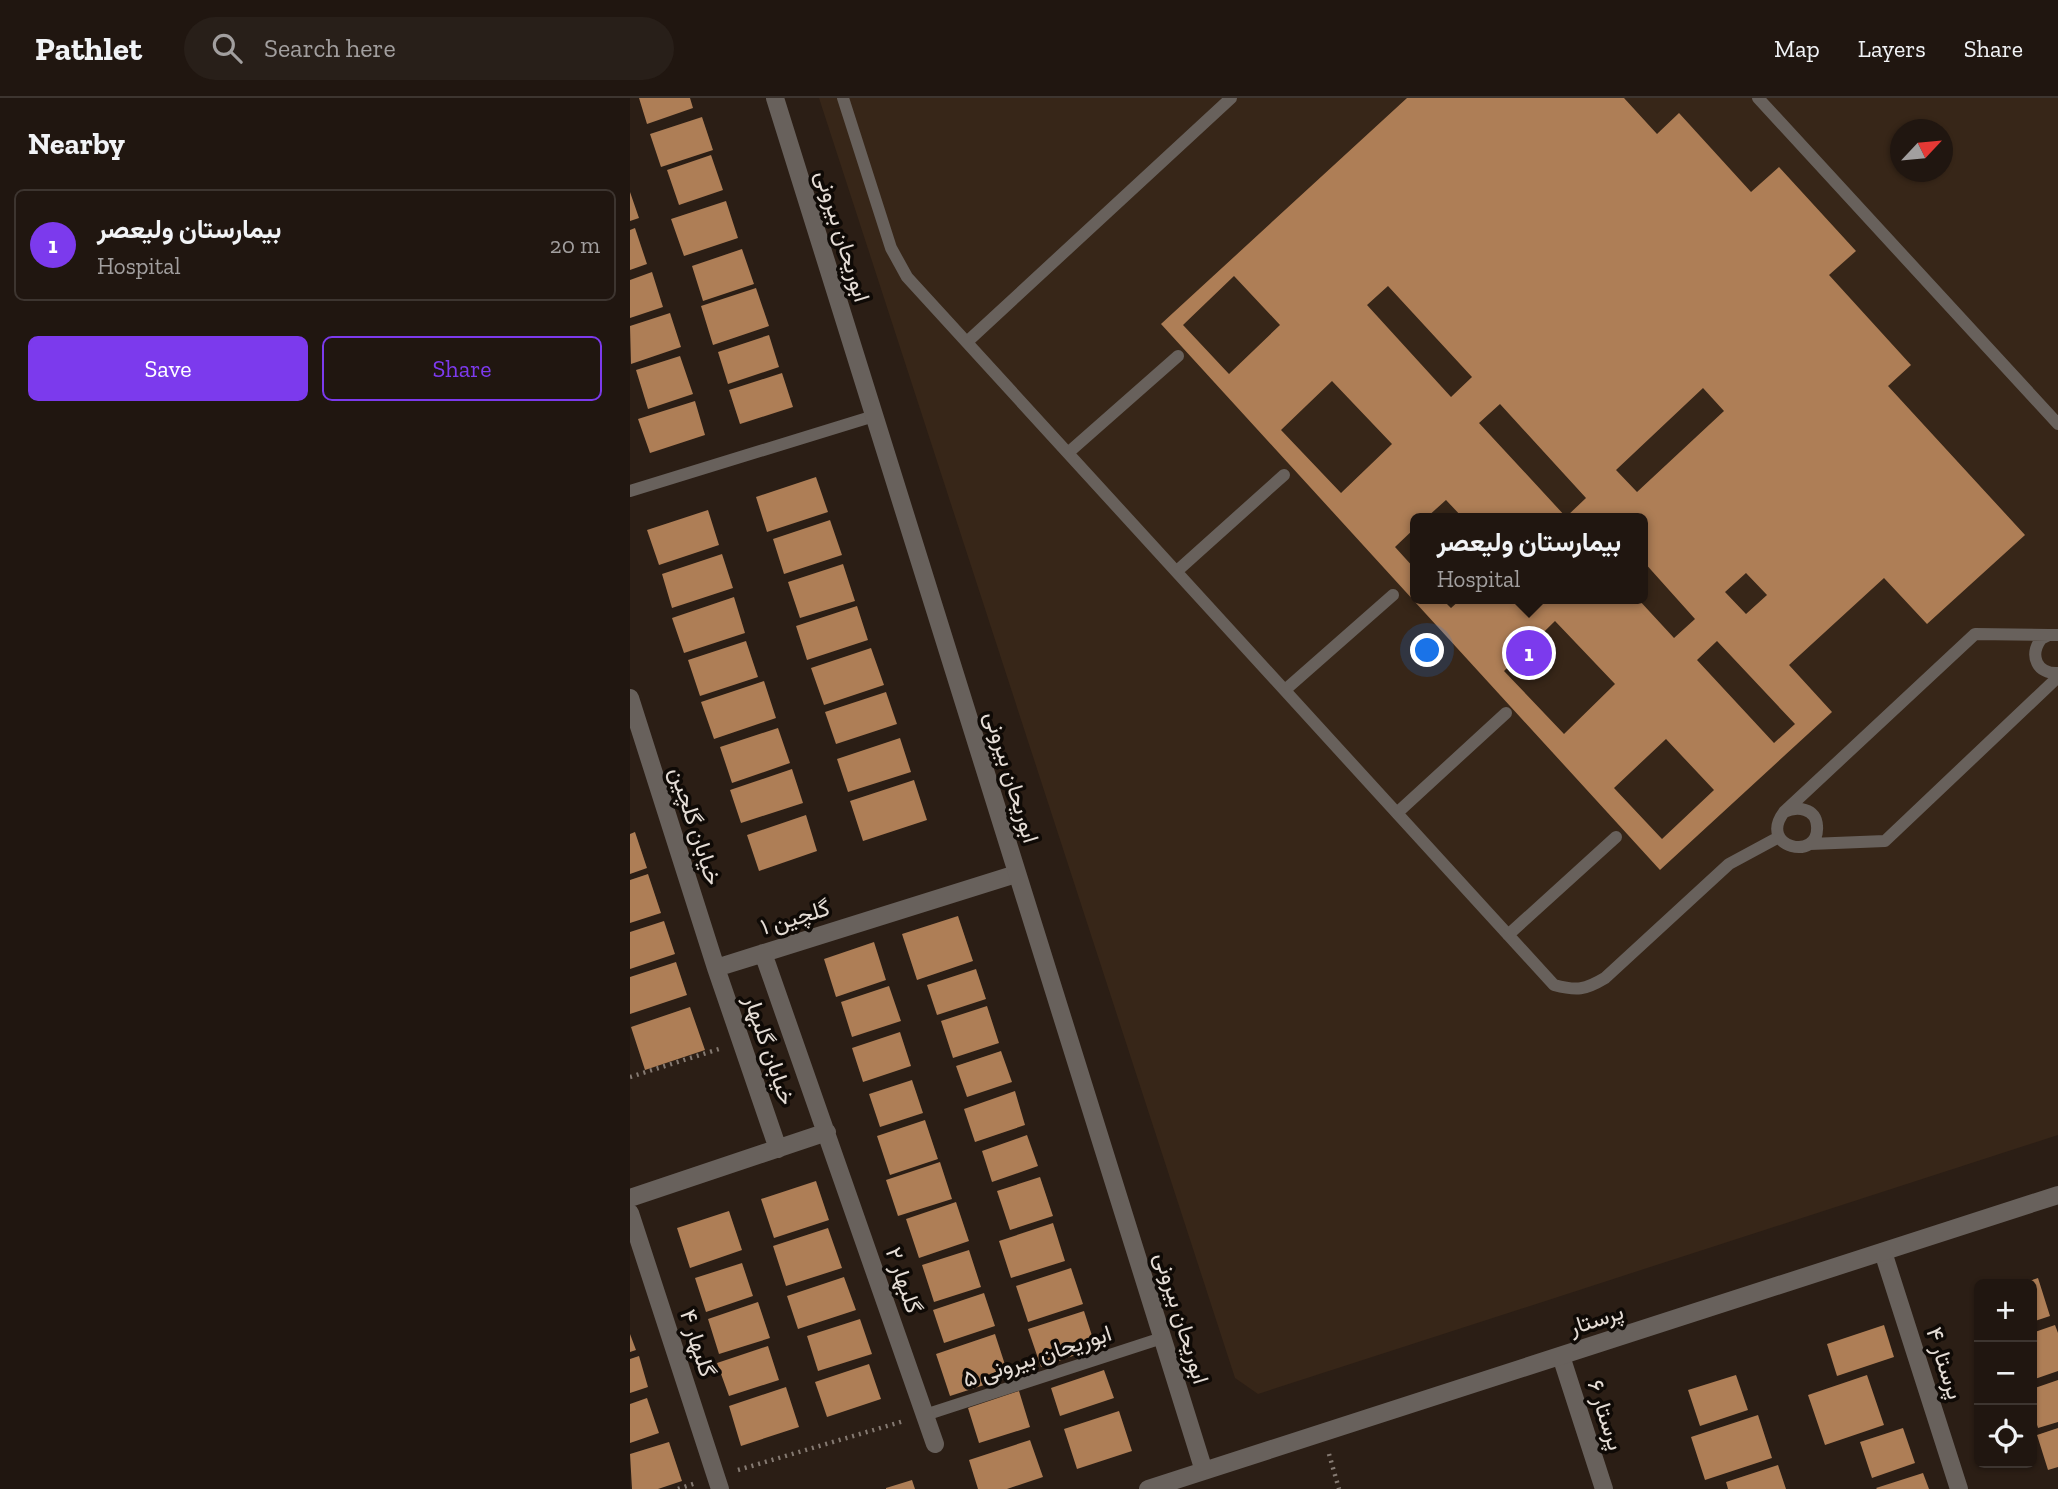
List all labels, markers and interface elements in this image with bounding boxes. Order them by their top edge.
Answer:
search box [184,17,674,80]
text: Pathlet [35,29,142,68]
icon: search [208,29,246,67]
text: Search here [264,32,396,64]
text: Map [1774,34,1820,63]
text: Layers [1858,34,1926,63]
text: Share [1964,34,2023,63]
north arrow [1890,119,1953,182]
text: Nearby [28,126,125,162]
street label: ابوریحان بیرونی [809,167,876,305]
text: بیمارستان ولیعصر [97,213,282,245]
text: 1 [48,231,58,259]
text: 20 m [550,231,600,259]
text: Hospital [97,252,181,280]
button: Save [28,336,308,401]
button: Share [322,336,602,401]
popup [1410,513,1648,604]
text: بیمارستان ولیعصر [1437,526,1621,558]
text: Hospital [1437,565,1520,593]
pin: 1 [1506,627,1552,679]
your location [1410,633,1444,667]
street label: ابوریحان بیرونی [978,708,1045,846]
street label: خیابان گلچین [662,764,728,889]
street label: گلچین ۱ [757,893,834,943]
street label: خیابان گلبهار [737,991,802,1109]
street label: گلبهار ۲ [879,1243,928,1317]
street label: ابوریحان بیرونی [1148,1249,1215,1387]
map controls [1974,1279,2037,1468]
button: + [1974,1279,2037,1342]
street label: پرستار [1564,1297,1628,1343]
street label: گلبهار ۴ [673,1306,722,1381]
street label: ابوریحان بیرونی ۵ [959,1319,1115,1394]
street label: پرستار ۴ [1918,1323,1970,1403]
button: − [1974,1342,2037,1405]
street label: پرستار ۶ [1580,1376,1630,1454]
button: locate [1974,1405,2037,1468]

